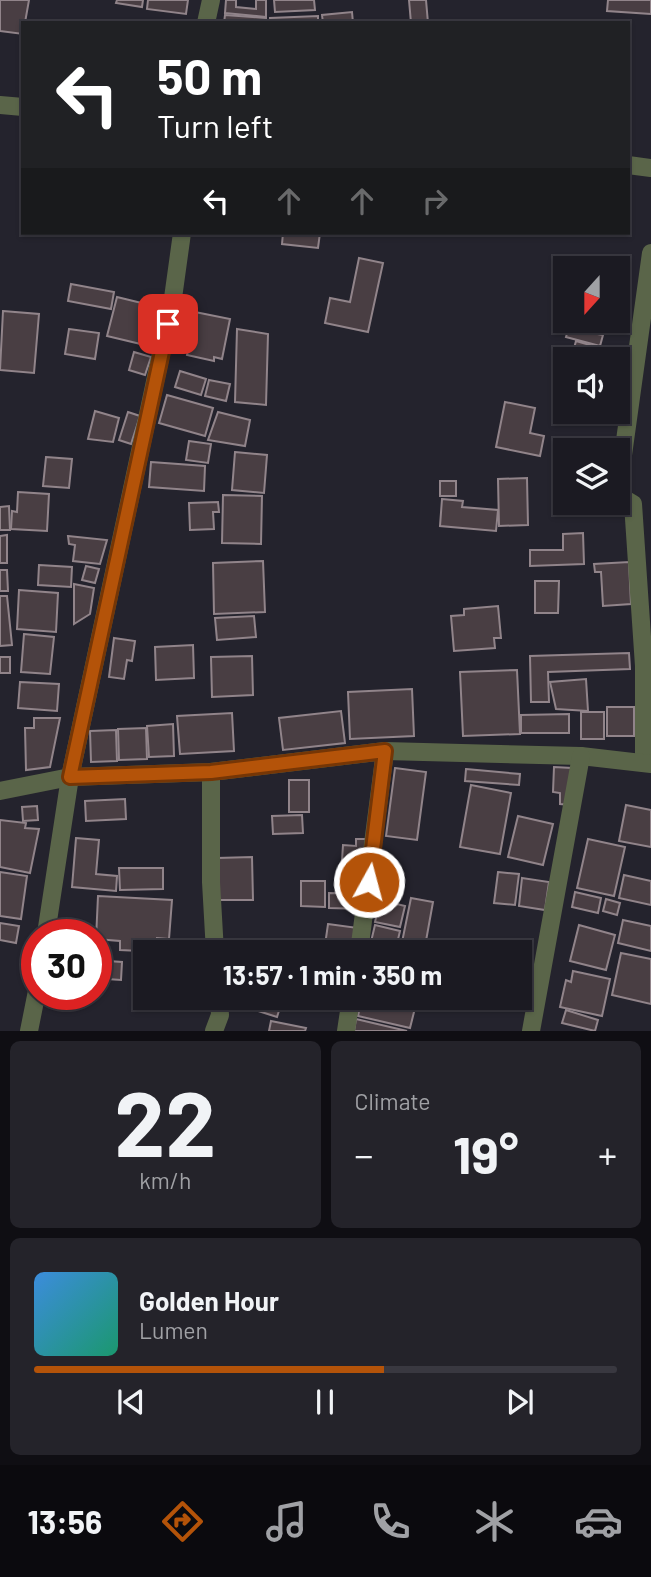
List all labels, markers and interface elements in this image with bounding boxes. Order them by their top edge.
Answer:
text: 50 m [157,46,262,105]
icon: left [42,49,133,140]
text: Turn left [157,106,274,144]
icon: left [197,182,235,220]
icon: ahead [270,182,308,220]
icon: ahead [343,182,381,220]
icon: right [416,182,454,220]
north arrow [553,256,630,332]
map controls [553,256,630,515]
pin [138,294,198,354]
icon: arrive [149,305,187,343]
button: sound [553,347,630,424]
button: layers [553,438,630,515]
position arrow [332,845,406,919]
speed limit sign: 30 [21,919,112,1010]
text: 13:57 · 1 min · 350 m [223,959,442,990]
text: 22 [114,1066,216,1175]
text: Climate [355,1087,431,1115]
text: 19° [453,1122,519,1184]
text: − [355,1131,374,1177]
text: + [598,1131,617,1177]
text: km/h [139,1166,191,1194]
text: Golden Hour [139,1285,279,1316]
text: Lumen [139,1316,208,1344]
icon: previous [112,1383,150,1421]
icon: pause [306,1383,344,1421]
icon: next [501,1383,539,1421]
icon: directions [158,1497,207,1546]
icon: music [262,1497,311,1546]
icon: phone [366,1497,415,1546]
icon: climate [470,1497,519,1546]
icon: car [574,1497,623,1546]
text: 13:56 [28,1502,102,1540]

